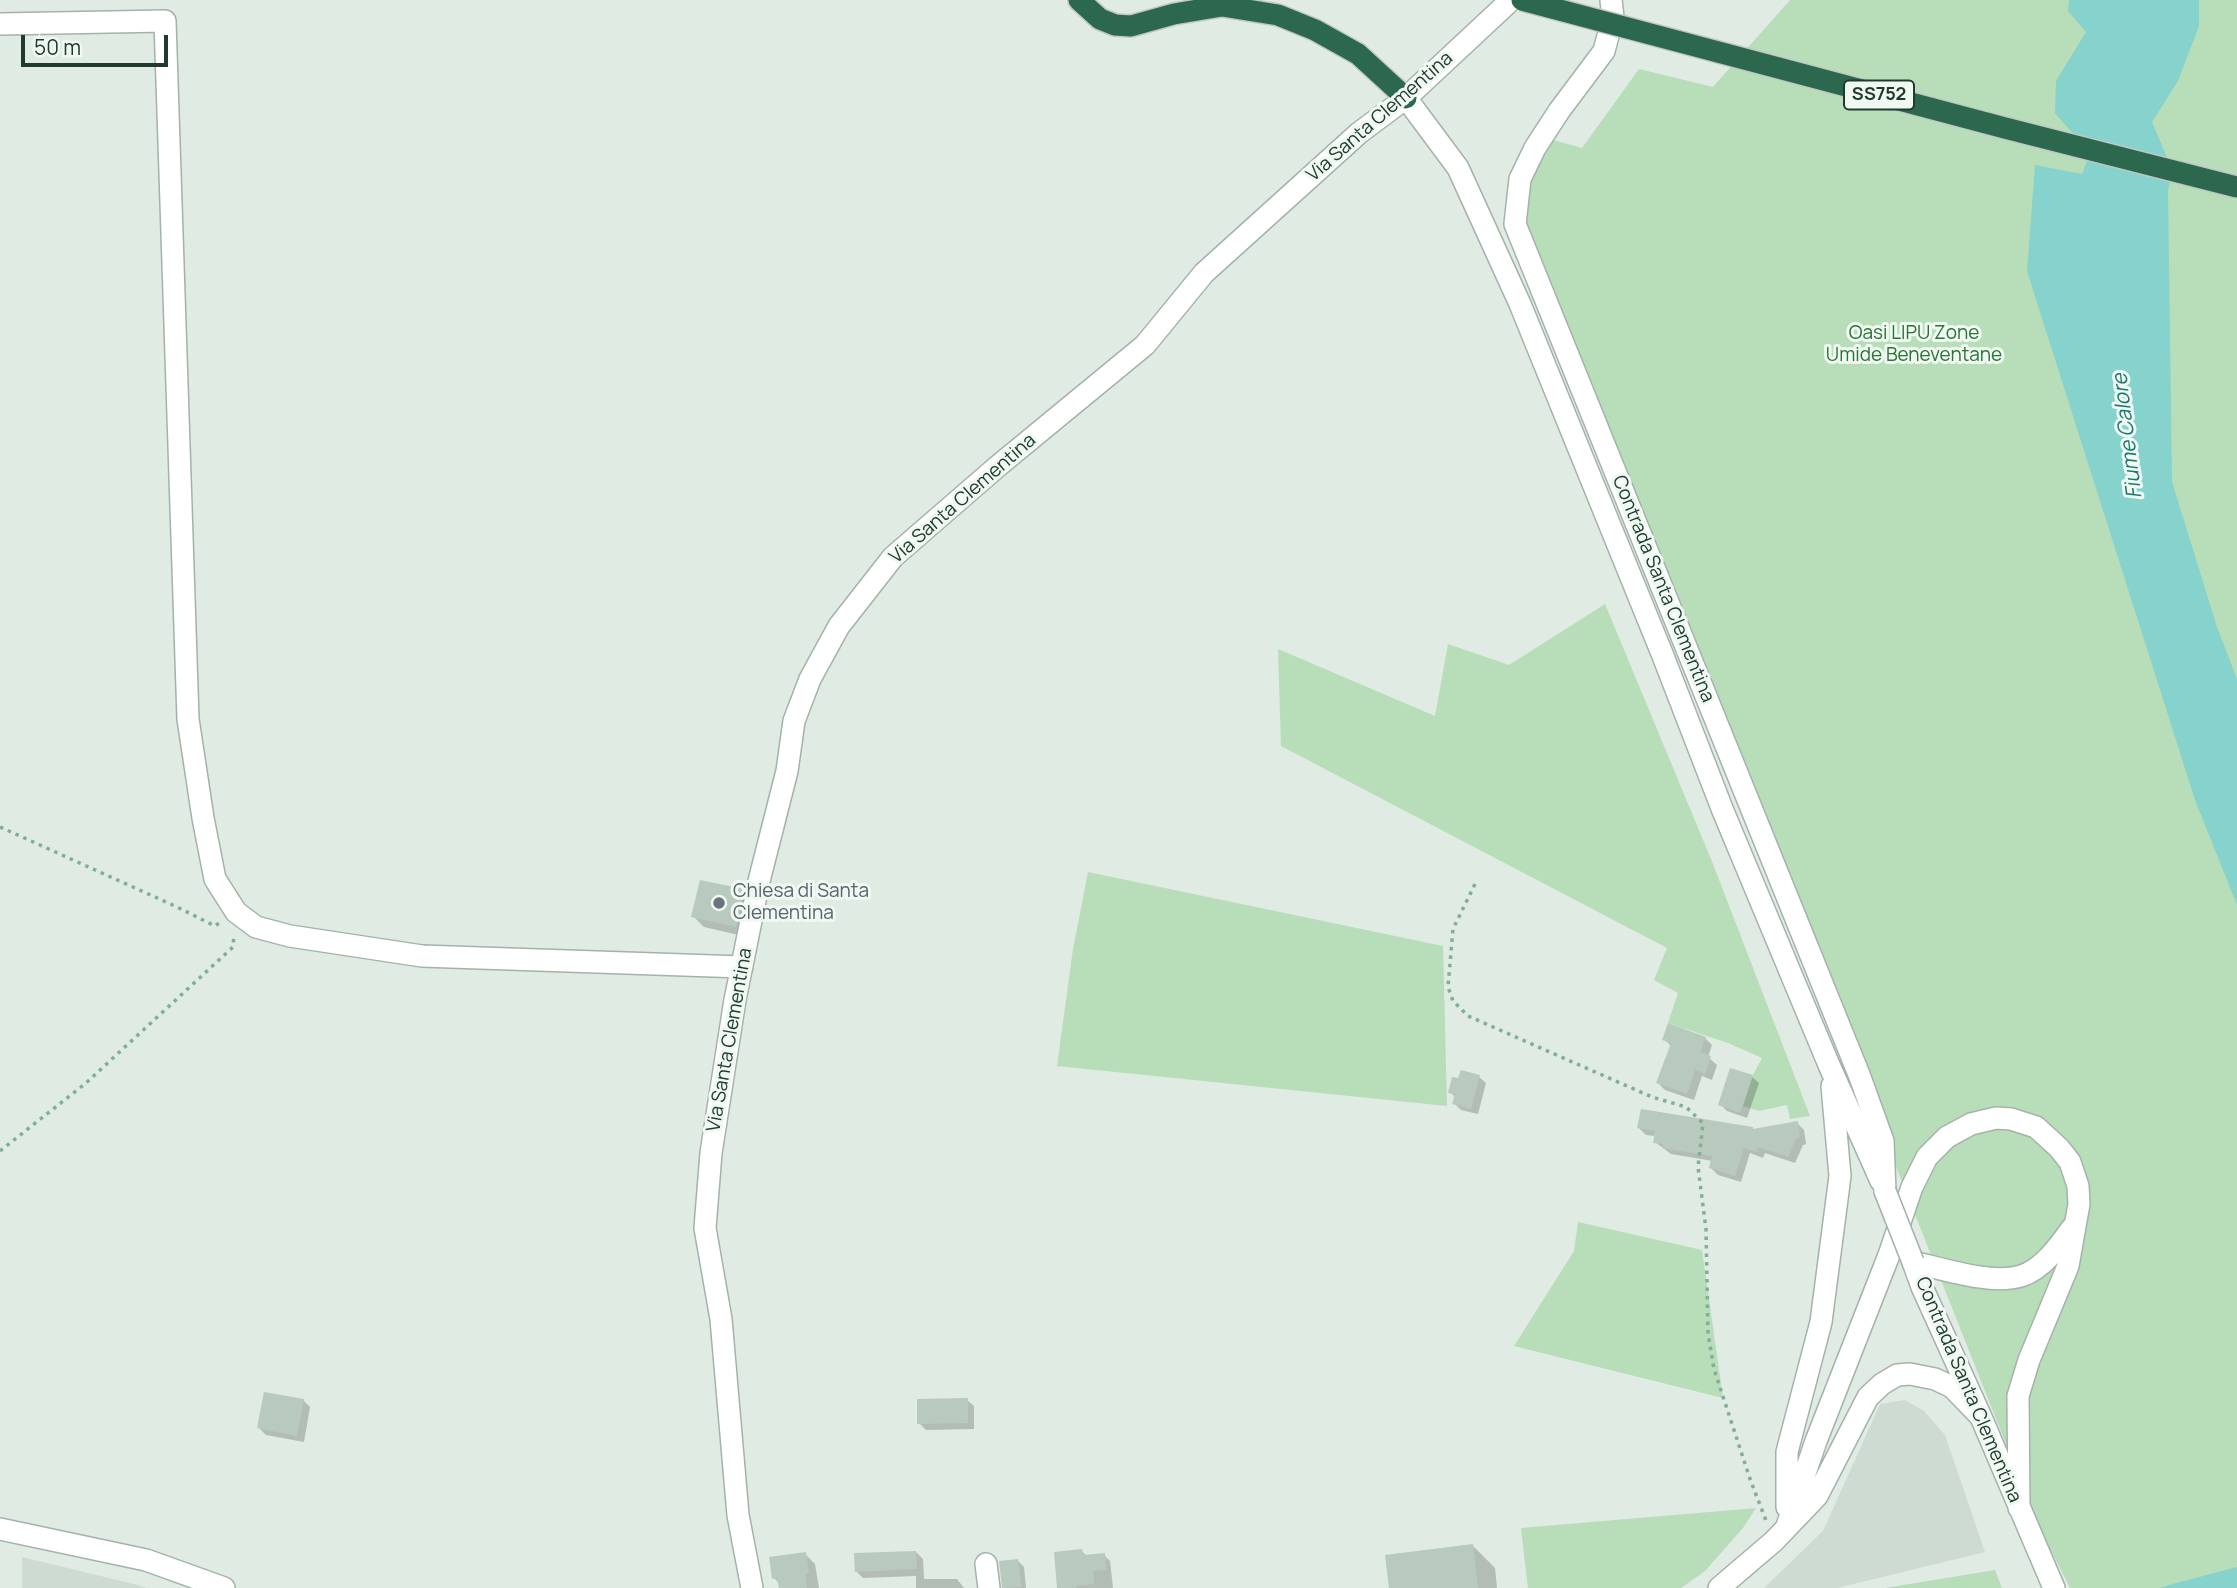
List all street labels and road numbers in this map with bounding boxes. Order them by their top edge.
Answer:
street label: Via Santa Clementina [1302,47,1458,187]
road number: SS752 [1844,80,1914,110]
street label: Via Santa Clementina [885,429,1041,569]
street label: Contrada Santa Clementina [1607,472,1719,706]
street label: Via Santa Clementina [703,946,757,1134]
street label: Contrada Santa Clementina [1910,1274,2026,1506]

